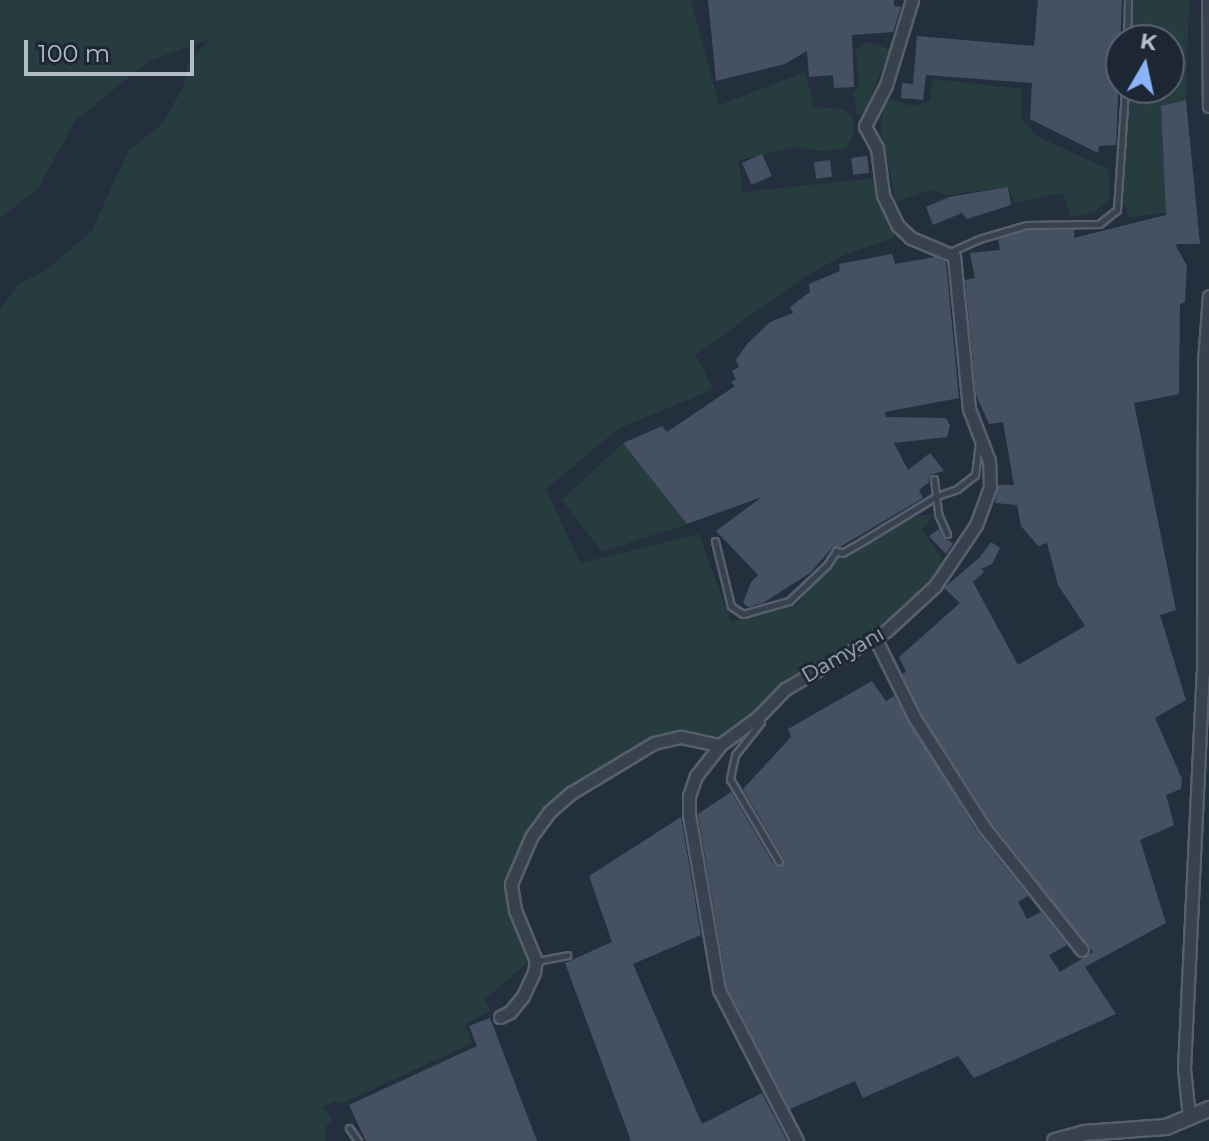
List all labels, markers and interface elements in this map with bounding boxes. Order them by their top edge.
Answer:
scale bar [28,24,198,74]
north arrow [1105,24,1185,104]
text: K [1138,27,1159,56]
text: 100 m [38,39,110,68]
street label: Damyanı [798,622,888,688]

